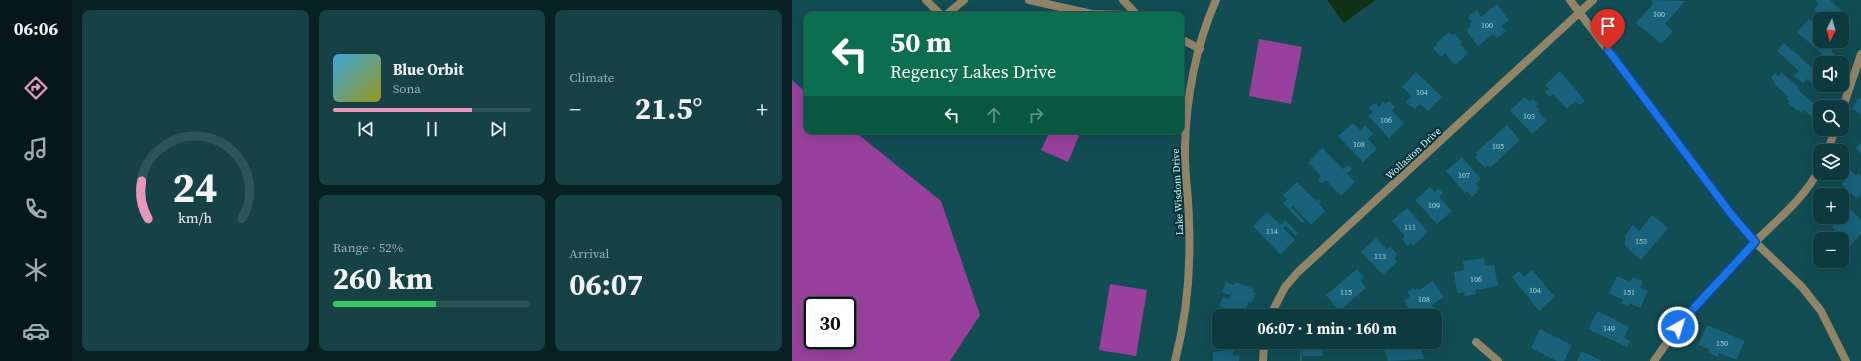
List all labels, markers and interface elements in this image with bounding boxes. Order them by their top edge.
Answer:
pin [1591,9,1625,50]
house number: 100 [1653,9,1665,20]
north arrow [1813,12,1849,48]
map controls [1813,12,1849,268]
icon: arrive [1597,15,1619,37]
text: 06:06 [14,16,58,41]
house number: 100 [1481,20,1493,31]
text: 50 m [890,23,952,61]
icon: left [824,28,876,80]
button: sound [1813,56,1849,92]
text: Blue Orbit [393,59,464,80]
text: Regency Lakes Drive [890,59,1056,84]
text: Climate [569,69,614,86]
icon: directions [22,74,50,102]
text: Sona [393,80,421,97]
house number: 104 [1416,87,1428,98]
text: 21.5° [635,88,702,129]
text: − [569,94,581,124]
text: + [756,94,768,124]
button: search [1813,100,1849,136]
icon: left [941,104,963,126]
icon: ahead [983,104,1005,126]
icon: right [1025,104,1047,126]
house number: 103 [1523,111,1535,122]
house number: 106 [1380,115,1392,126]
icon: previous [355,118,377,140]
icon: pause [421,118,443,140]
icon: next [487,118,509,140]
street label: Wollaston Drive [1383,124,1444,182]
icon: music [22,135,50,163]
house number: 108 [1353,139,1365,150]
house number: 105 [1492,141,1504,152]
button: layers [1813,144,1849,180]
street label: Lake Wisdom Drive [1169,148,1186,236]
text: 24 [173,158,218,215]
house number: 107 [1458,170,1470,181]
button: + [1813,188,1849,224]
icon: phone [22,195,50,223]
house number: 109 [1428,200,1440,211]
text: km/h [178,207,213,227]
house number: 111 [1404,222,1416,233]
house number: 114 [1266,226,1278,237]
button: − [1813,232,1849,268]
house number: 153 [1635,236,1647,247]
text: Range · 52% [333,239,403,256]
text: Arrival [569,245,610,262]
house number: 113 [1374,251,1386,262]
icon: climate [22,256,50,284]
text: 260 km [333,258,433,299]
text: 06:07 [569,264,643,305]
house number: 106 [1470,274,1482,285]
house number: 104 [1529,285,1541,296]
house number: 115 [1340,287,1352,298]
house number: 151 [1623,287,1635,298]
house number: 108 [1418,294,1430,305]
speed limit sign: 30 [804,297,856,349]
position arrow [1657,306,1699,348]
icon: car [22,317,50,345]
text: 06:07 · 1 min · 160 m [1258,318,1397,339]
house number: 149 [1603,323,1615,334]
house number: 150 [1716,338,1728,349]

